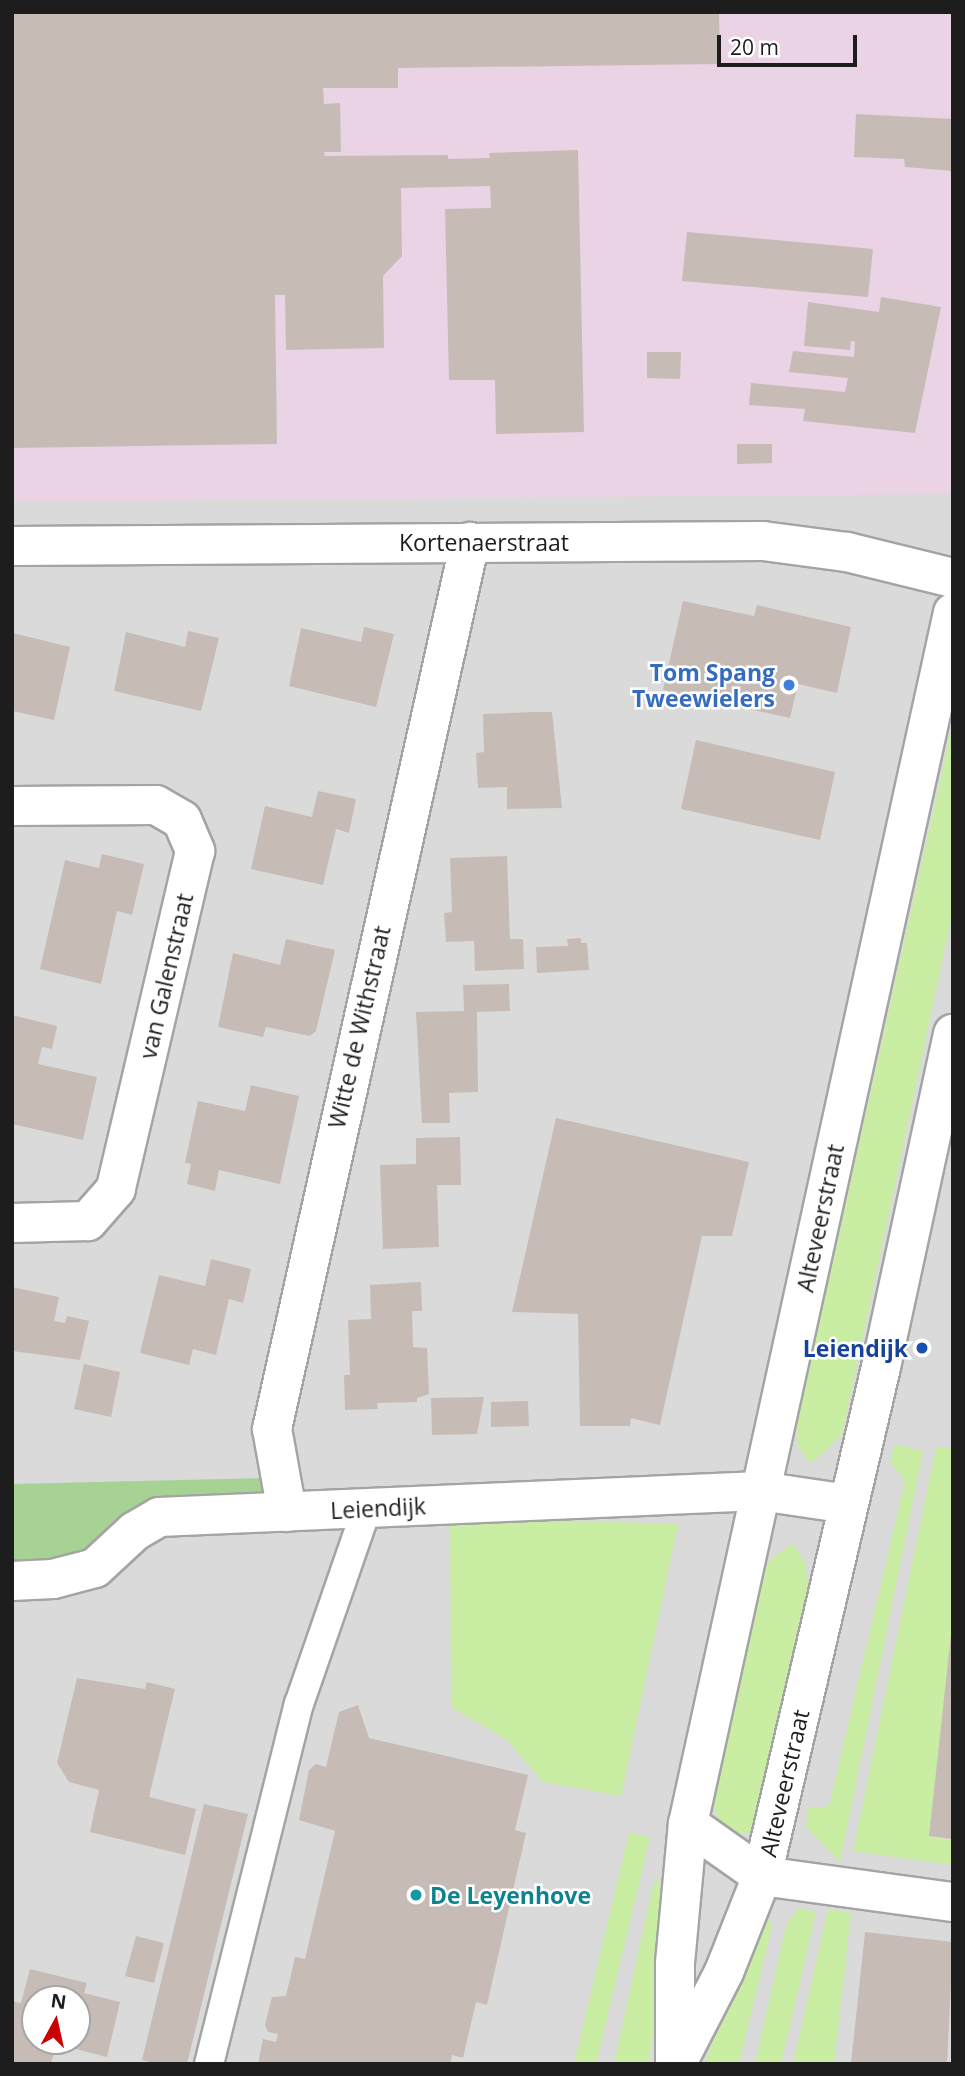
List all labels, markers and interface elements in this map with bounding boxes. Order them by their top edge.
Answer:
scale bar [720,21,860,65]
text: 20 m [730,33,779,61]
street label: Kortenaerstraat [399,528,569,556]
place label: Tom Spang Tweewielers [632,658,775,712]
marker: Tom Spang Tweewielers [781,677,797,693]
street label: van Galenstraat [134,891,198,1061]
street label: Witte de Withstraat [322,923,396,1131]
street label: Alteveerstraat [791,1142,849,1294]
place label: Leiendijk [803,1334,908,1362]
marker: Leiendijk [914,1340,930,1356]
street label: Leiendijk [330,1492,426,1524]
street label: Alteveerstraat [754,1707,814,1859]
place label: De Leyenhove [430,1881,591,1909]
marker: De Leyenhove [408,1887,424,1903]
north arrow [21,1985,91,2055]
text: N [49,1987,68,2015]

